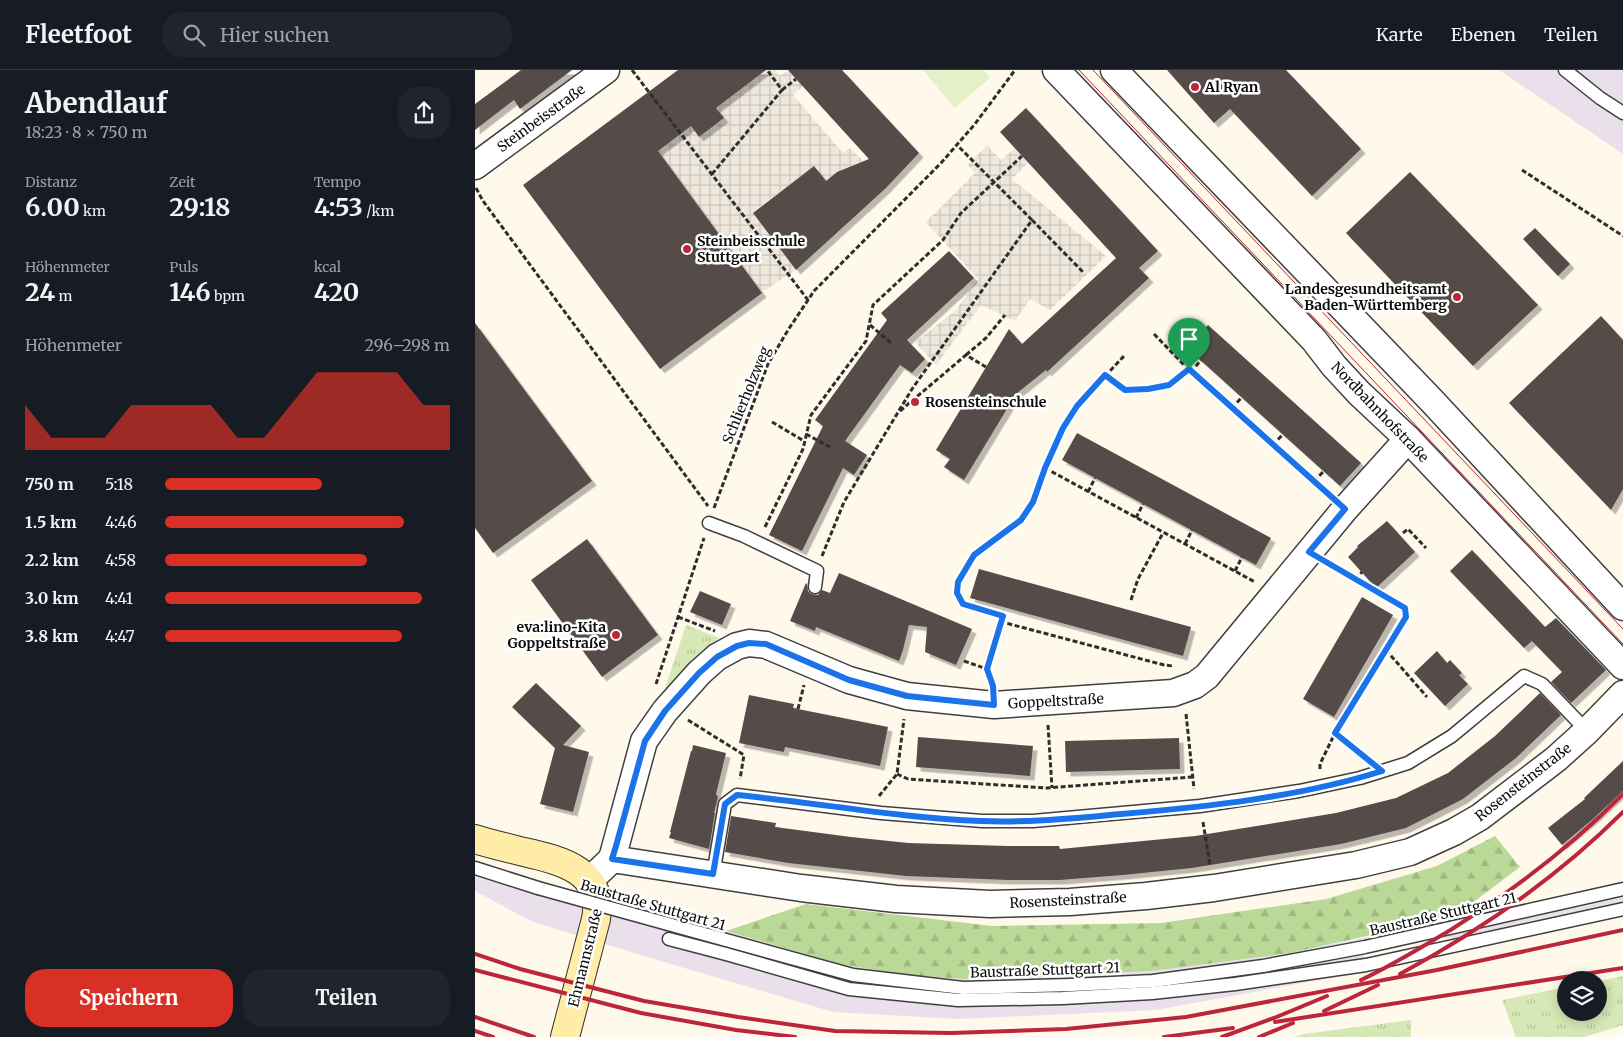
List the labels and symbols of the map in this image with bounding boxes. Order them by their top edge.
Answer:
place label: Al Ryan [1204,78,1259,96]
street label: Steinbeisstraße [493,80,589,156]
marker: Al Ryan [1189,81,1201,93]
place label: Steinbeisschule Stuttgart [697,232,806,266]
marker: Steinbeisschule Stuttgart [681,243,693,255]
place label: Landesgesundheitsamt Baden-Württemberg [1285,280,1447,314]
marker: Landesgesundheitsamt Baden-Württemberg [1451,291,1463,303]
pin [1168,318,1210,369]
street label: Schlierholzweg [718,343,774,446]
street label: Nordbahnhofstraße [1327,358,1433,466]
place label: Rosensteinschule [925,393,1047,411]
marker: Rosensteinschule [909,396,921,408]
place label: eva:lino-Kita Goppeltstraße [508,618,606,652]
marker: eva:lino-Kita Goppeltstraße [610,629,622,641]
street label: Goppeltstraße [1008,690,1104,712]
street label: Rosensteinstraße [1471,739,1575,825]
street label: Baustraße Stuttgart 21 [578,876,728,934]
street label: Rosensteinstraße [1009,888,1127,912]
street label: Baustraße Stuttgart 21 [1368,888,1518,940]
street label: Ehmannstraße [564,907,606,1009]
street label: Baustraße Stuttgart 21 [970,958,1120,982]

